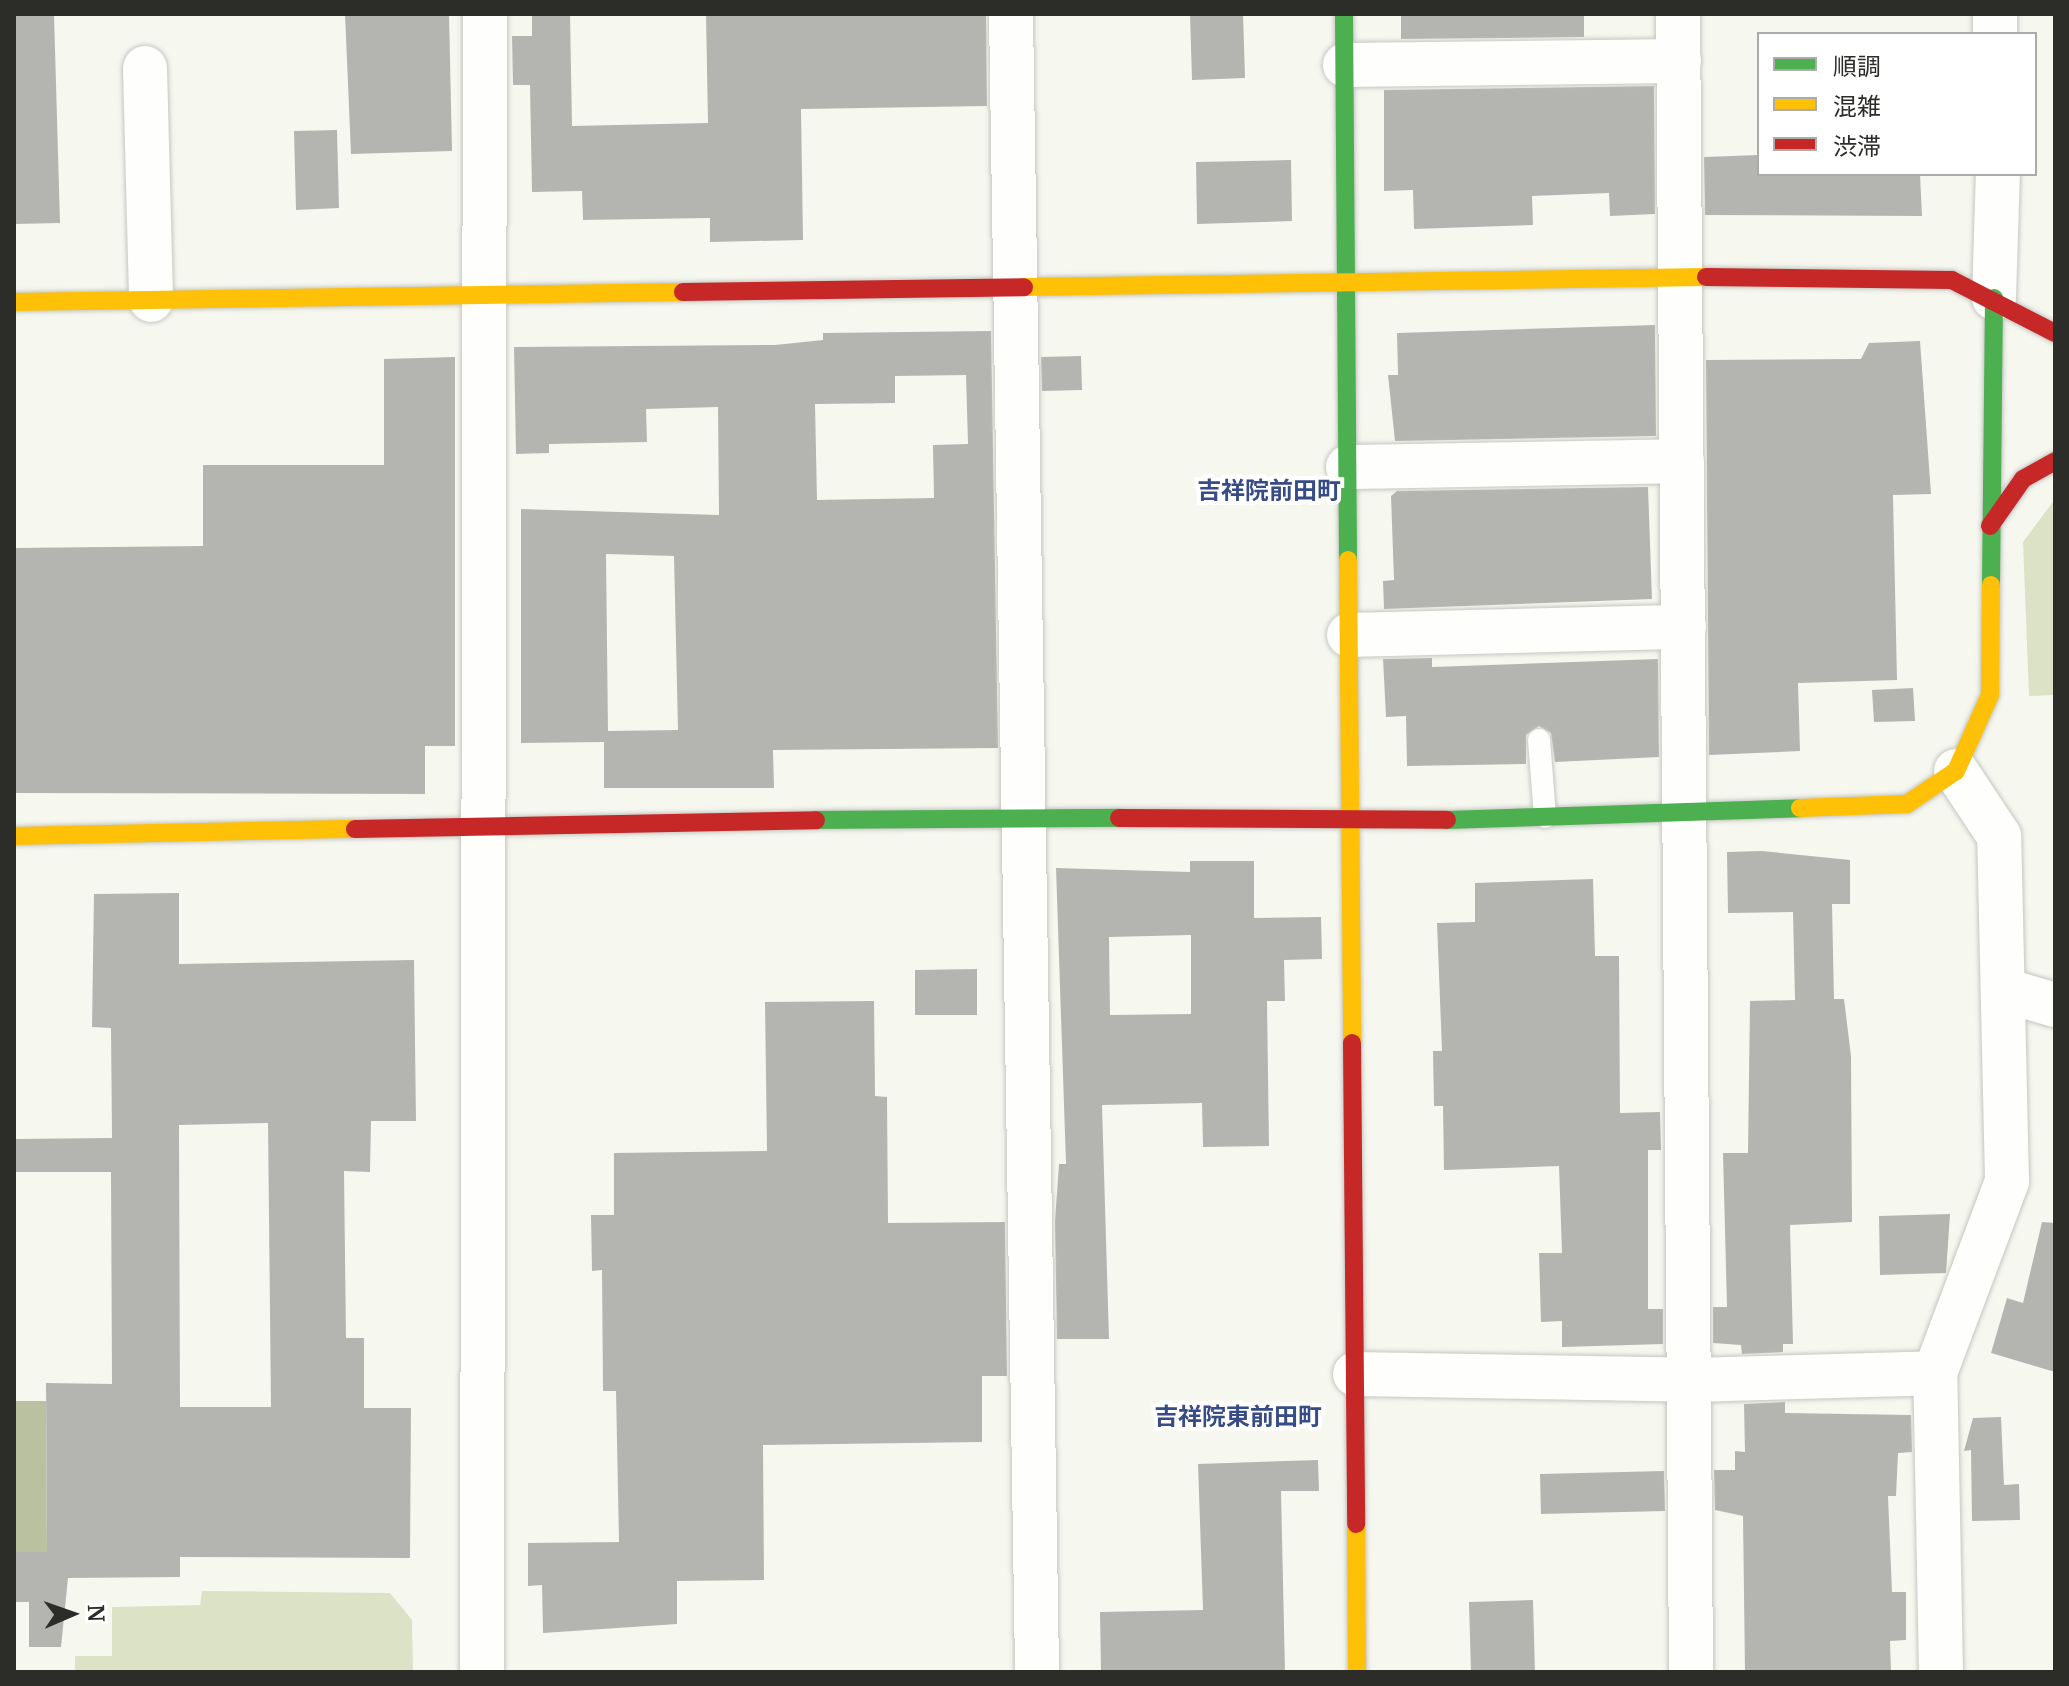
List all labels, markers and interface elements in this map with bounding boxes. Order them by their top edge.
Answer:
legend [1757,32,2037,176]
text: 順調 [1833,51,1881,82]
text: 混雑 [1833,91,1881,122]
text: 渋滞 [1833,131,1881,162]
district label: 吉祥院前田町 [1197,477,1341,505]
district label: 吉祥院東前田町 [1154,1403,1322,1431]
north arrow [32,1574,112,1654]
text: N [82,1604,110,1622]

